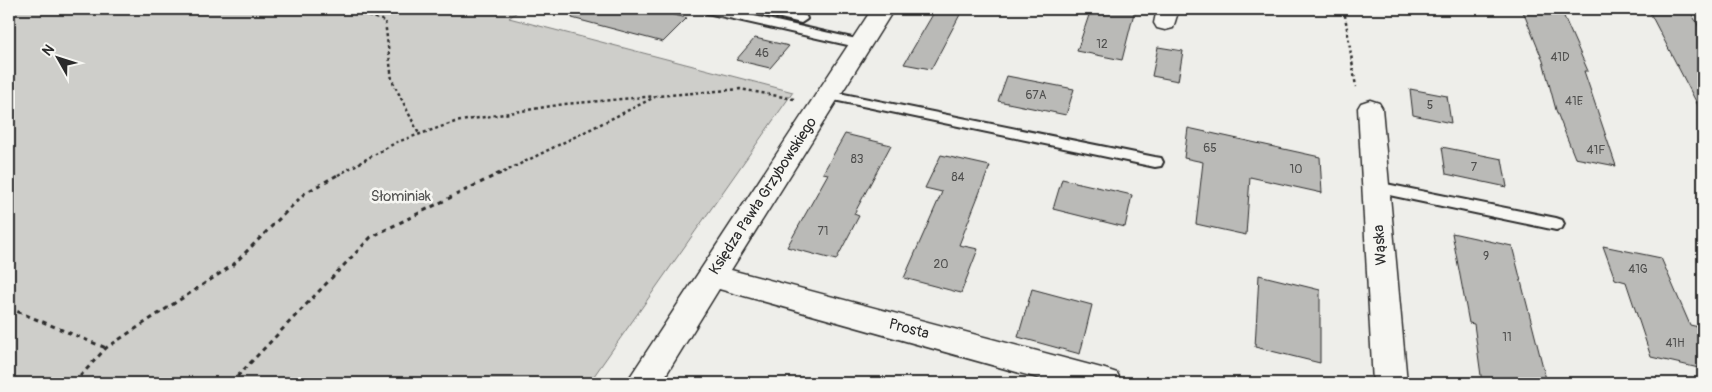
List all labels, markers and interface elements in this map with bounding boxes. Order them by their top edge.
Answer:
north arrow [32,32,82,82]
house number: 12 [1096,37,1108,52]
text: N [39,41,58,59]
house number: 46 [755,46,769,61]
house number: 41D [1550,50,1570,65]
house number: 67A [1025,88,1047,103]
house number: 41E [1565,94,1583,109]
house number: 5 [1427,98,1433,113]
street label: Księdza Pawła Grzybowskiego [705,114,821,278]
house number: 65 [1203,141,1217,156]
house number: 41F [1587,143,1605,158]
house number: 83 [851,152,864,167]
house number: 7 [1471,160,1478,175]
house number: 10 [1290,162,1302,177]
house number: 84 [951,170,965,185]
park label: Słominiak [371,187,432,206]
house number: 71 [817,224,829,239]
street label: Wąska [1369,224,1391,266]
house number: 9 [1483,249,1489,264]
house number: 20 [934,257,948,272]
house number: 41G [1628,262,1648,277]
street label: Prosta [887,315,931,343]
house number: 11 [1502,330,1512,345]
house number: 41H [1665,336,1685,351]

